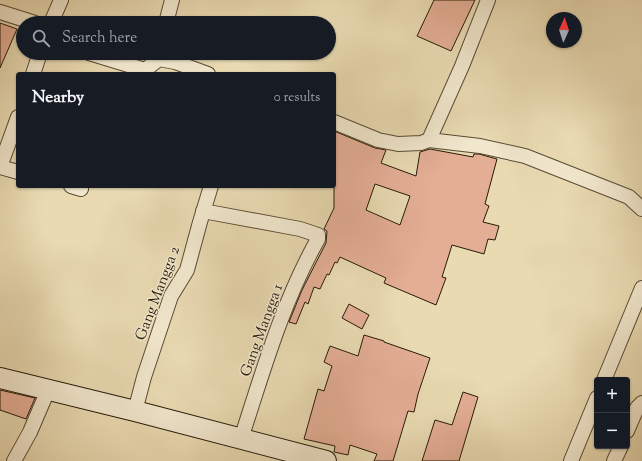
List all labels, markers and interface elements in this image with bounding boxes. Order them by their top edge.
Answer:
north arrow [546,12,582,48]
search box [16,16,336,60]
icon: search [30,27,52,49]
text: Search here [62,28,137,49]
text: Nearby [32,86,84,110]
text: 0 results [274,89,320,107]
street label: Gang Mangga 2 [131,243,186,344]
street label: Gang Mangga 1 [236,281,289,380]
map controls [594,377,630,449]
button: + [594,377,630,413]
button: − [594,413,630,449]

